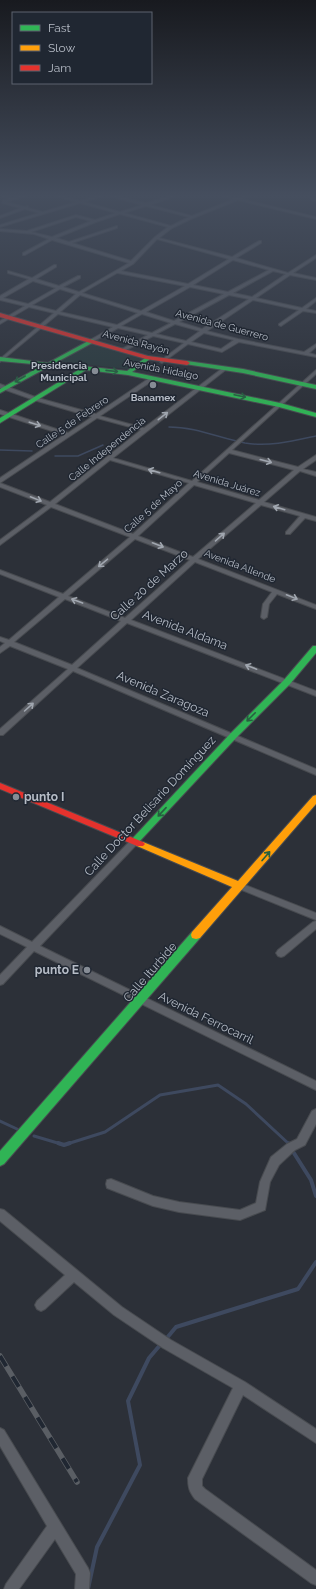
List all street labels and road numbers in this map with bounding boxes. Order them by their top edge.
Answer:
street label: Avenida de Guerrero [175,307,270,343]
street label: Avenida Rayón [102,328,171,356]
street label: Avenida Hidalgo [123,356,199,382]
street label: Calle 5 de Febrero [34,394,110,450]
street label: Calle Independencia [66,415,148,483]
street label: Avenida Juárez [192,468,262,498]
street label: Calle 5 de Mayo [122,477,184,535]
street label: Calle 20 de Marzo [107,546,191,624]
street label: Avenida Allende [203,547,277,585]
street label: Avenida Aldama [140,607,230,653]
street label: Avenida Zaragoza [115,668,211,720]
street label: Calle Doctor Belisario Domínguez [82,733,219,879]
street label: Calle Iturbide [120,939,180,1005]
street label: Avenida Ferrocarril [156,989,257,1047]

